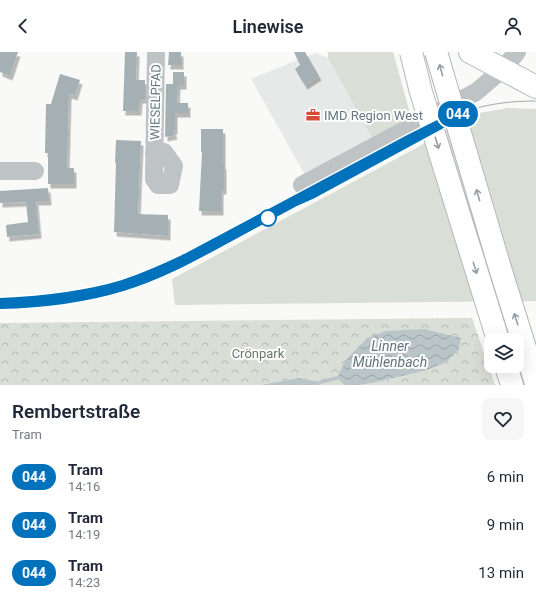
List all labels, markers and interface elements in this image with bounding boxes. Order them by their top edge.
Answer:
icon: back [12,15,34,37]
icon: person [502,15,524,37]
text: Linewise [232,16,304,37]
street label: WIESELPFAD [147,64,164,140]
one-way arrow [437,64,444,77]
line badge: 044 [435,101,481,127]
text: 044 [446,106,470,122]
office icon: IMD Region West [305,107,321,123]
place label: IMD Region West [324,108,423,123]
one-way arrow [434,137,441,150]
one-way arrow [474,188,481,201]
unlabelled marker [259,209,277,227]
one-way arrow [472,261,479,274]
one-way arrow [512,313,519,326]
map controls [484,333,524,373]
button: layers [484,333,524,373]
water label: Linner Mühlenbach [353,338,427,370]
park label: Crönpark [232,346,285,361]
button: heart [482,398,524,440]
text: Rembertstraße [12,400,140,423]
text: Tram [12,427,42,442]
text: Tram [68,461,103,479]
text: 6 min [487,468,524,486]
text: 044 [22,469,46,485]
text: 14:16 [68,479,100,494]
text: Tram [68,509,103,527]
text: 9 min [487,516,524,534]
text: 044 [22,517,46,533]
text: 14:19 [68,527,100,542]
text: Tram [68,557,103,575]
text: 13 min [478,564,524,582]
text: 044 [22,565,46,581]
text: 14:23 [68,575,100,590]

